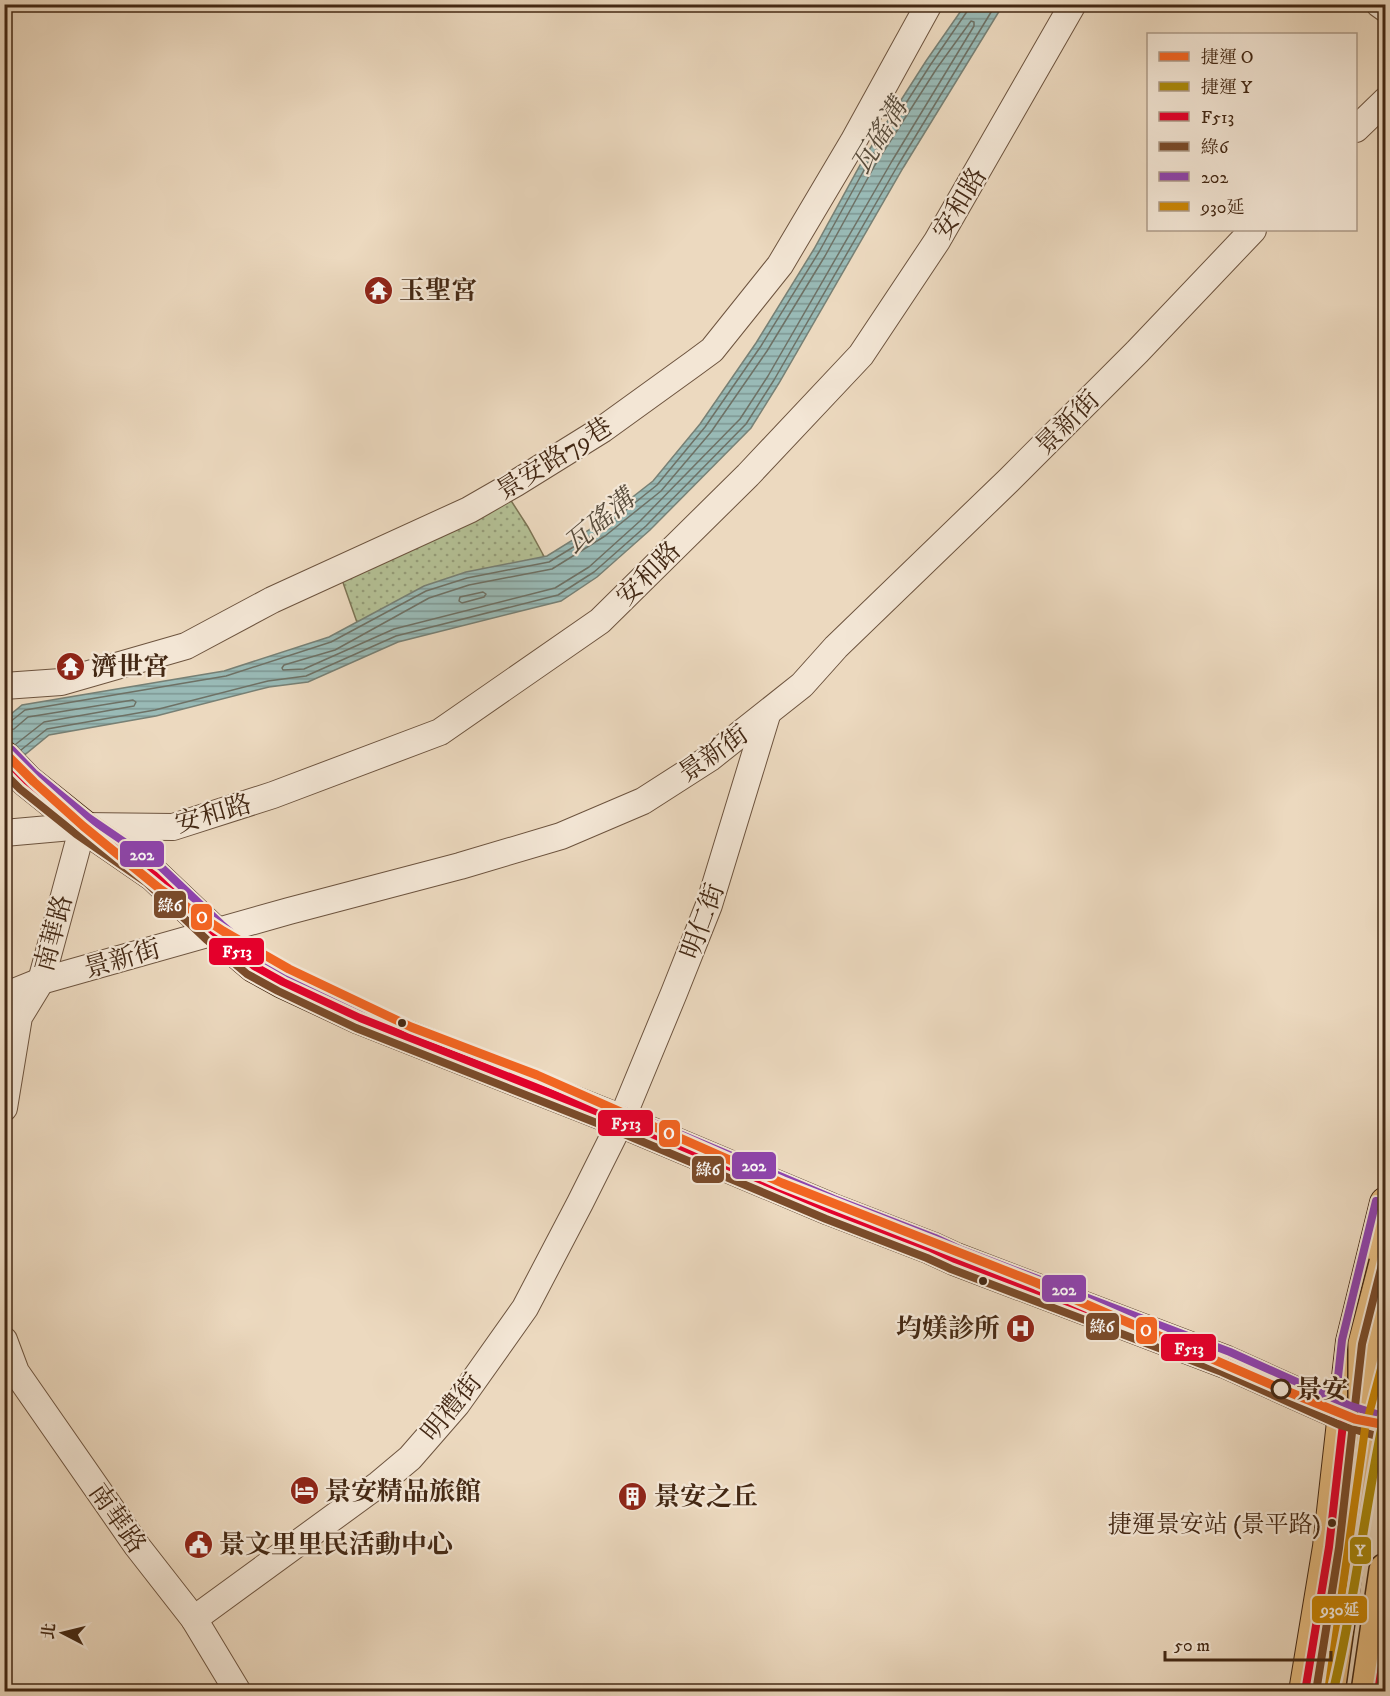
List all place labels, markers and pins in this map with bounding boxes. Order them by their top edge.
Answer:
temple icon: 玉聖宮 [362,274,394,306]
place label: 玉聖宮 [399,275,477,308]
temple icon: 濟世宮 [54,650,86,682]
place label: 濟世宮 [91,651,169,684]
unlabelled marker [396,1017,408,1029]
unlabelled marker [977,1275,989,1287]
hospital icon: 均媄診所 [1005,1312,1037,1344]
place label: 均媄診所 [896,1313,1000,1346]
place label: 景安 [1296,1374,1348,1407]
marker: 景安 [1271,1379,1291,1399]
hotel icon: 景安精品旅館 [288,1475,320,1507]
place label: 景安精品旅館 [325,1476,481,1509]
building icon: 景安之丘 [617,1480,649,1512]
place label: 景安之丘 [654,1481,758,1514]
place label: 捷運景安站 (景平路) [1108,1510,1321,1540]
marker: 捷運景安站 (景平路) [1326,1517,1338,1529]
public building icon: 景文里里民活動中心 [182,1528,214,1560]
place label: 景文里里民活動中心 [219,1529,453,1562]

